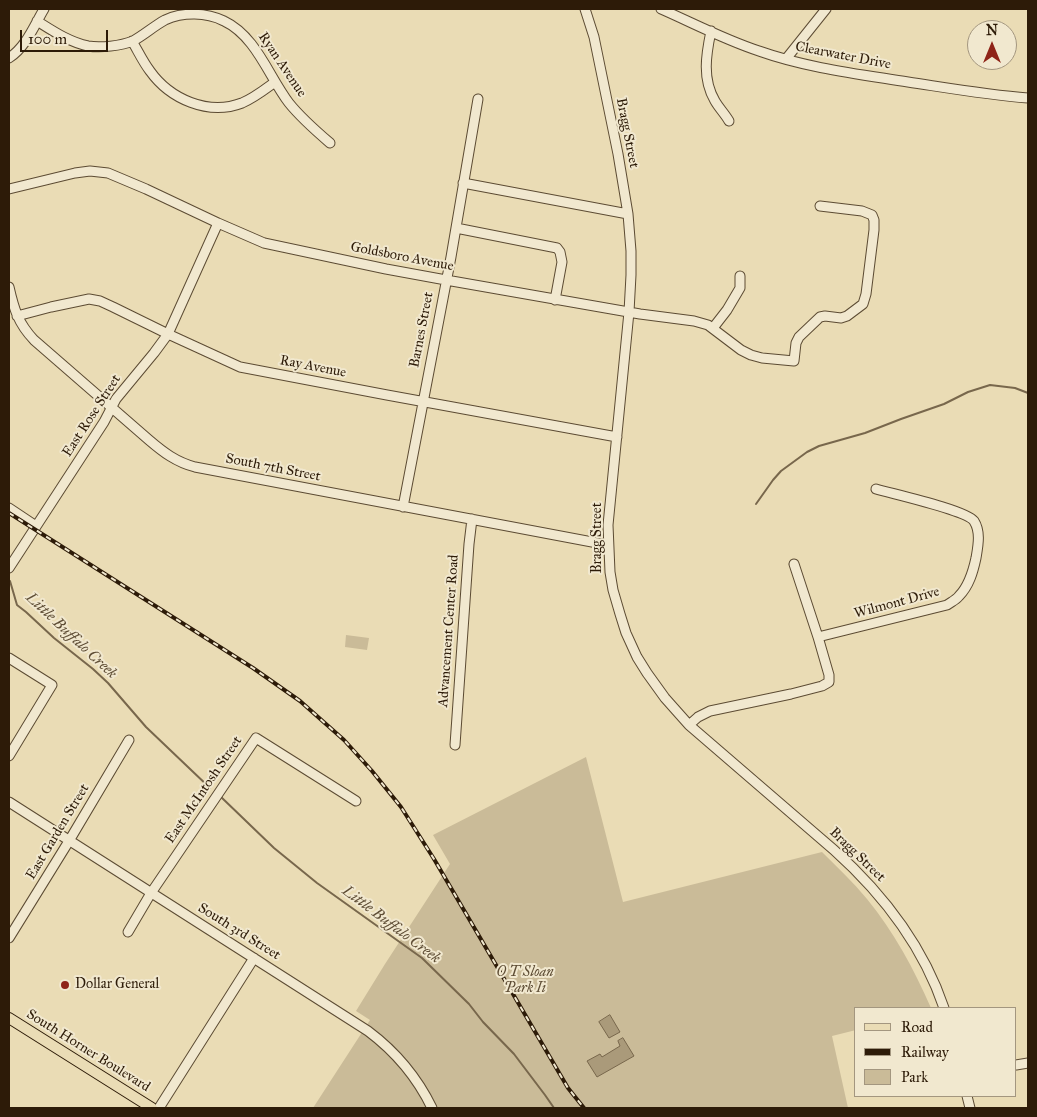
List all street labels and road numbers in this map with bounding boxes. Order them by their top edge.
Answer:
street label: Ryan Avenue [254,29,310,101]
street label: Clearwater Drive [794,39,892,73]
street label: Bragg Street [612,96,642,170]
street label: Goldsboro Avenue [349,239,455,275]
street label: Barnes Street [406,291,438,369]
street label: Ray Avenue [278,352,348,382]
street label: East Rose Street [59,372,125,460]
street label: South 7th Street [224,451,322,485]
street label: Bragg Street [590,502,606,574]
street label: Advancement Center Road [435,554,463,708]
street label: Wilmont Drive [852,584,942,622]
street label: East McIntosh Street [162,733,246,847]
street label: East Garden Street [23,781,93,883]
street label: Bragg Street [826,824,888,886]
street label: South 3rd Street [195,900,283,964]
street label: South Horner Boulevard [23,1006,153,1096]

